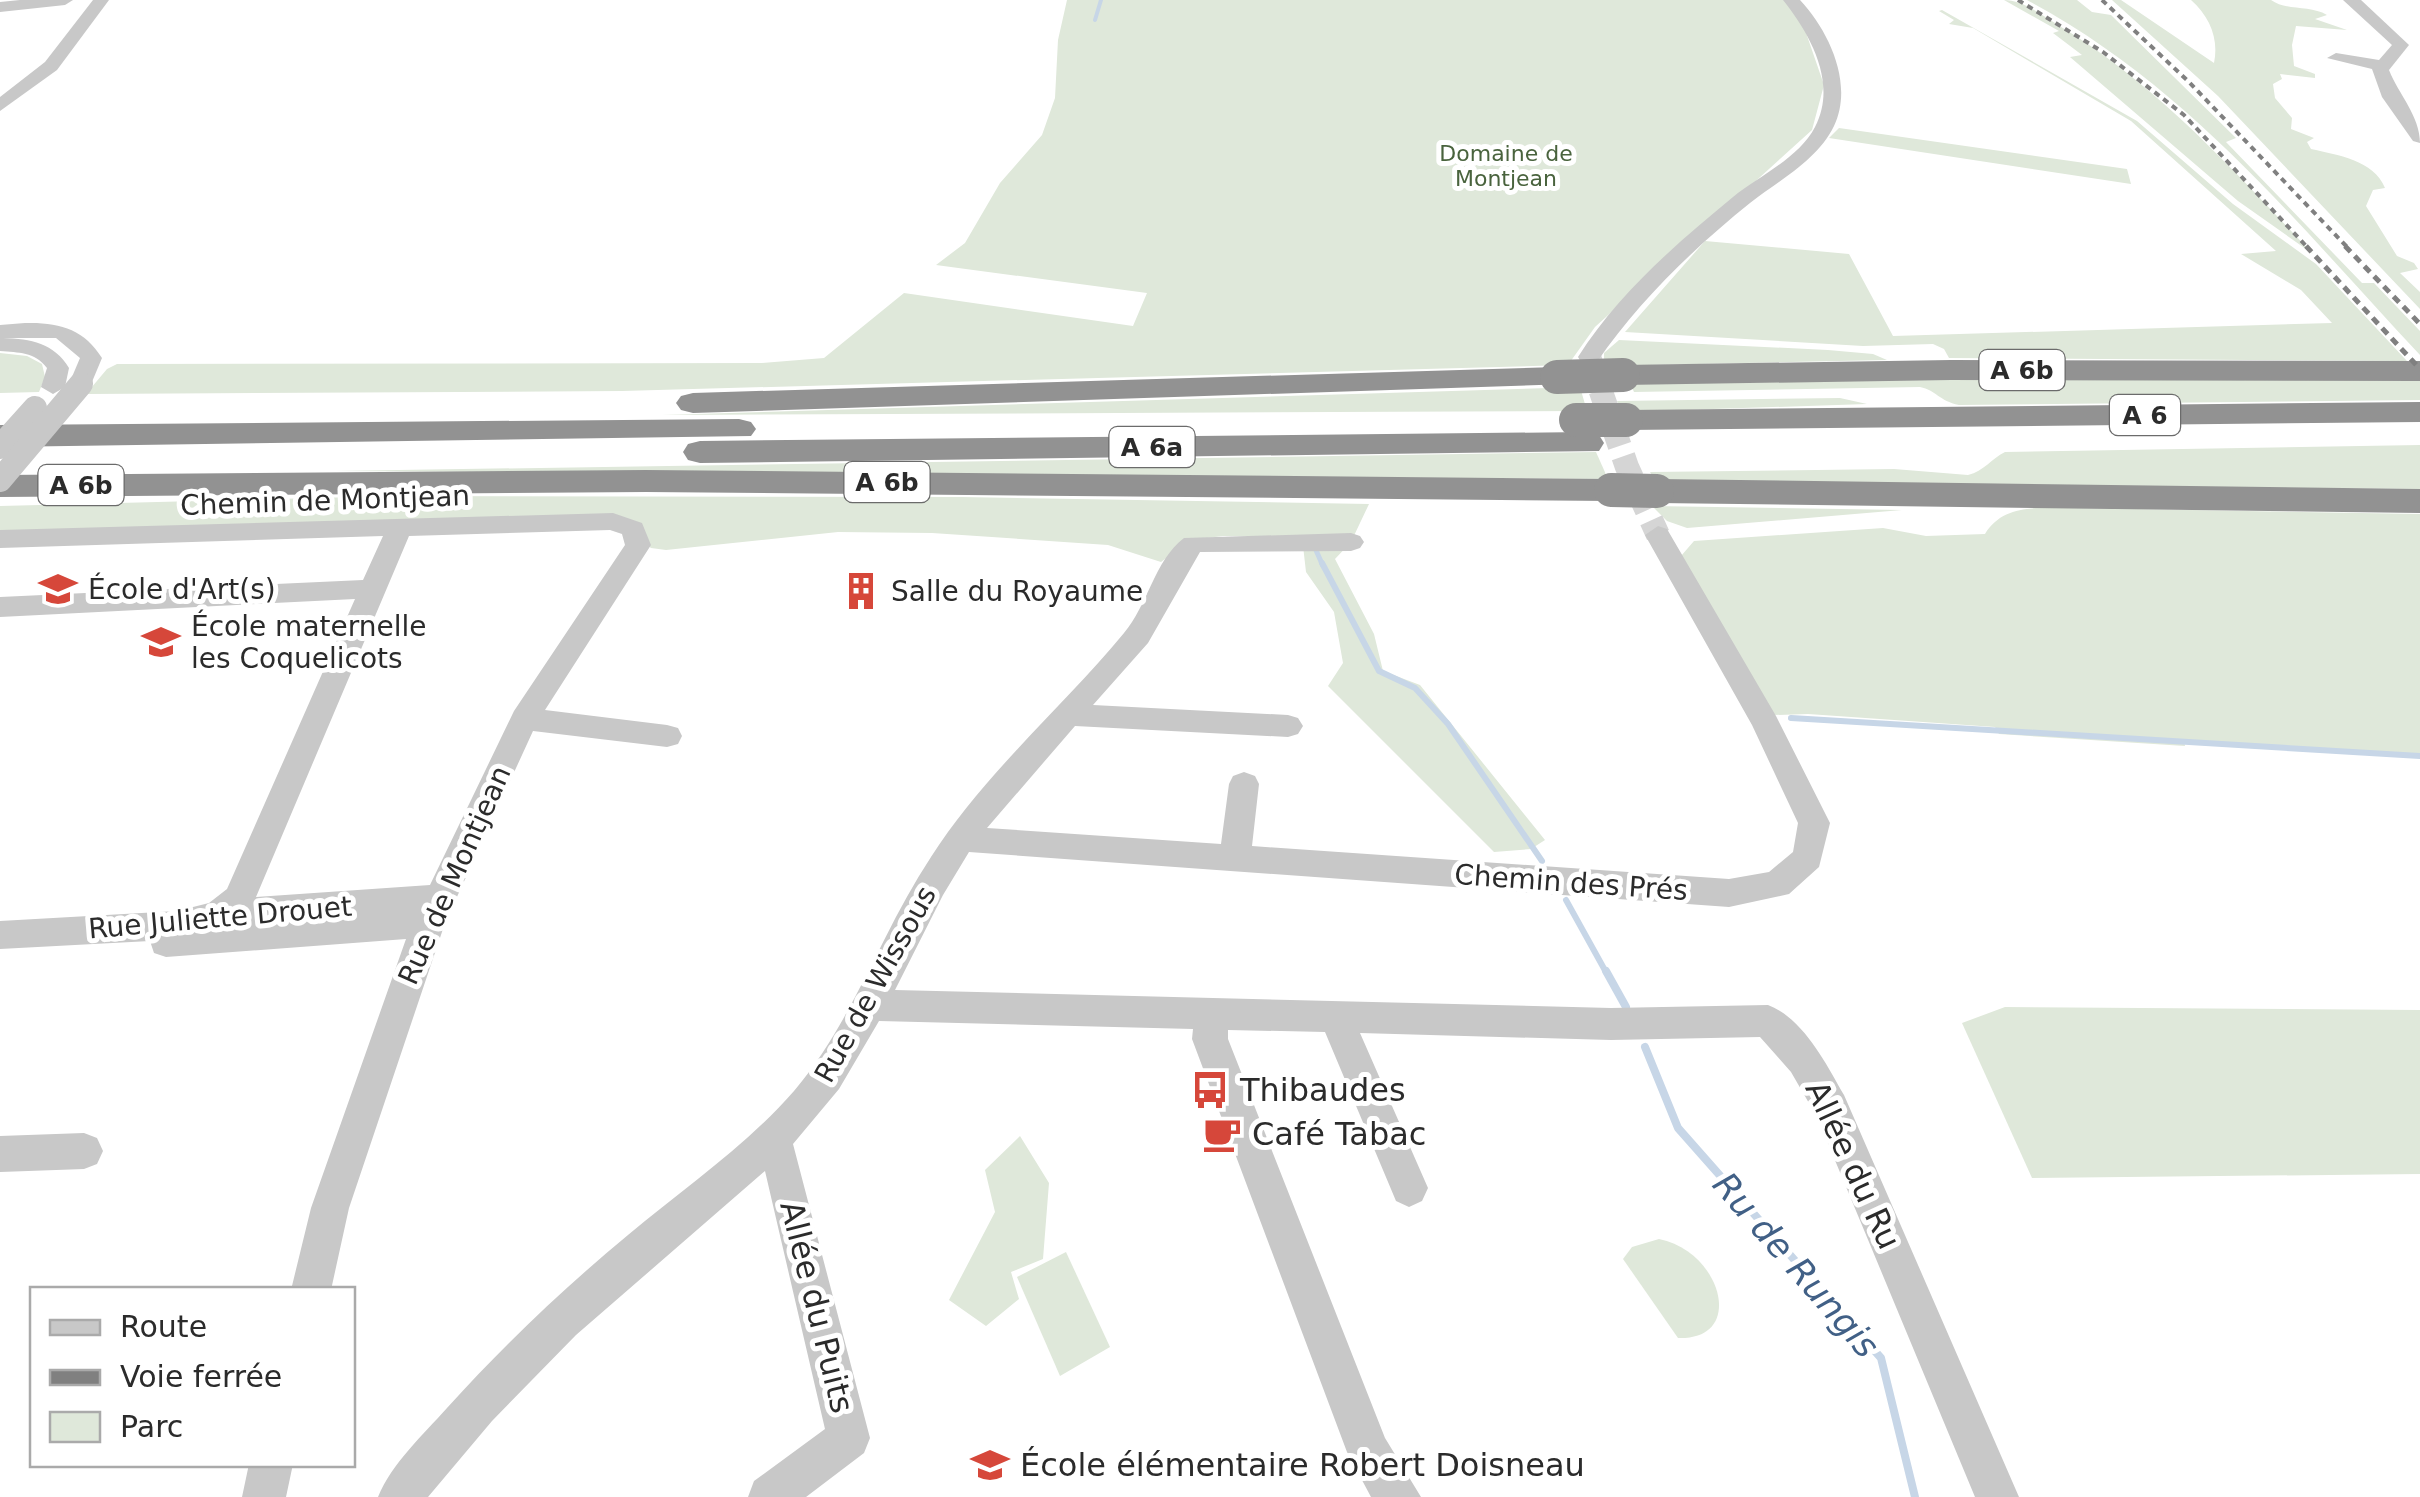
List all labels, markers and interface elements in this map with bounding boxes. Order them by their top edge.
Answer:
park label: Domaine de Montjean [1439,141,1573,191]
road number: A 6b [1980,350,2064,390]
road number: A 6 [2110,395,2180,435]
road number: A 6a [1110,427,1194,467]
road number: A 6b [844,462,930,502]
road number: A 6b [38,465,124,505]
street label: Chemin de Montjean [179,479,471,522]
school or university icon: École d'Art(s) [37,568,79,610]
building icon: Salle du Royaume [840,570,882,612]
place label: École d'Art(s) [88,572,276,606]
place label: Salle du Royaume [891,575,1143,608]
place label: École maternelle les Coquelicots [191,609,427,675]
school or university icon: École maternelle les Coquelicots [140,621,182,663]
street label: Rue de Montjean [391,761,518,990]
street label: Chemin des Prés [1453,858,1689,907]
street label: Rue de Wissous [808,880,943,1088]
street label: Rue Juliette Drouet [87,890,353,945]
bus stop icon: Thibaudes [1189,1069,1231,1111]
place label: Thibaudes [1239,1071,1406,1109]
street label: Allée du Ru [1798,1075,1908,1255]
cafe icon: Café Tabac [1201,1113,1243,1155]
place label: Café Tabac [1252,1115,1426,1153]
water label: Ru de Rungis [1705,1165,1887,1365]
street label: Allée du Puits [772,1197,862,1417]
legend [30,1287,355,1467]
text: Route [120,1309,207,1344]
text: Voie ferrée [120,1359,282,1394]
text: Parc [120,1409,183,1444]
school or university icon: École élémentaire Robert Doisneau [969,1444,1011,1486]
place label: École élémentaire Robert Doisneau [1020,1446,1585,1484]

